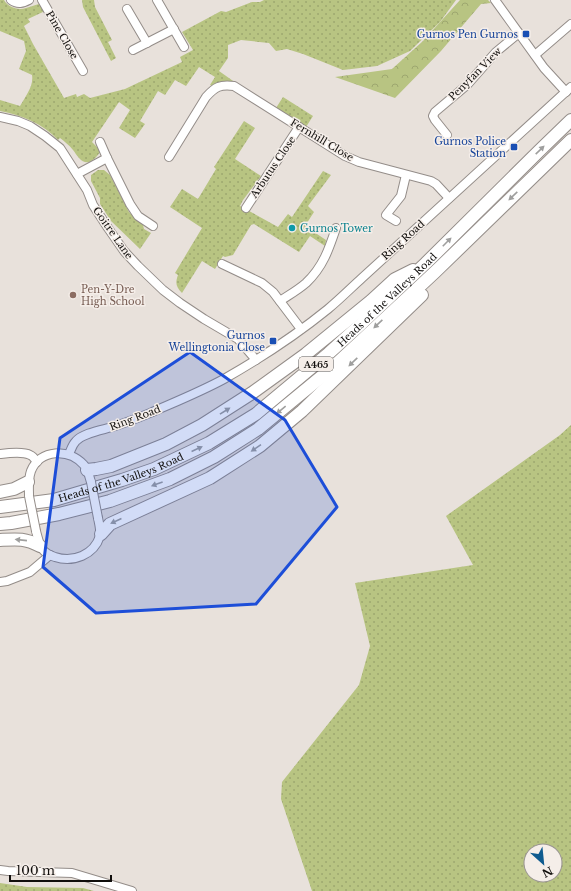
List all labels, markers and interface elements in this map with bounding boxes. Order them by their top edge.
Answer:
street label: Pine Close [43,8,81,62]
place label: Gurnos Pen Gurnos [417,28,518,41]
marker: Gurnos Pen Gurnos [521,29,531,39]
street label: Penyfan View [446,44,505,103]
street label: Fernhill Close [288,116,356,164]
street label: Arbutus Close [247,133,299,201]
place label: Gurnos Police Station [434,135,506,160]
marker: Gurnos Police Station [509,142,519,152]
one-way arrow [535,146,544,155]
one-way arrow [508,192,518,201]
street label: Goitre Lane [90,204,136,262]
street label: Ring Road [379,217,427,263]
place label: Gurnos Tower [300,222,373,235]
marker: Gurnos Tower [287,223,297,233]
one-way arrow [442,237,452,247]
street label: Heads of the Valleys Road [334,250,439,349]
place label: Pen-Y-Dre High School [81,283,144,308]
marker: Pen-Y-Dre High School [68,290,78,300]
one-way arrow [373,320,383,329]
place label: Gurnos Wellingtonia Close [167,329,265,354]
marker: Gurnos Wellingtonia Close [268,336,278,346]
road number: A465 [299,357,333,371]
one-way arrow [348,357,358,367]
street label: Ring Road [108,402,163,434]
one-way arrow [275,406,286,415]
one-way arrow [219,407,231,414]
one-way arrow [251,444,261,452]
one-way arrow [192,446,203,452]
street label: Heads of the Valleys Road [57,449,186,505]
one-way arrow [151,481,163,487]
one-way arrow [110,519,122,525]
one-way arrow [15,536,27,543]
north arrow [523,843,563,883]
scale bar [10,857,111,883]
text: 100 m [16,863,55,878]
text: N [539,863,555,881]

